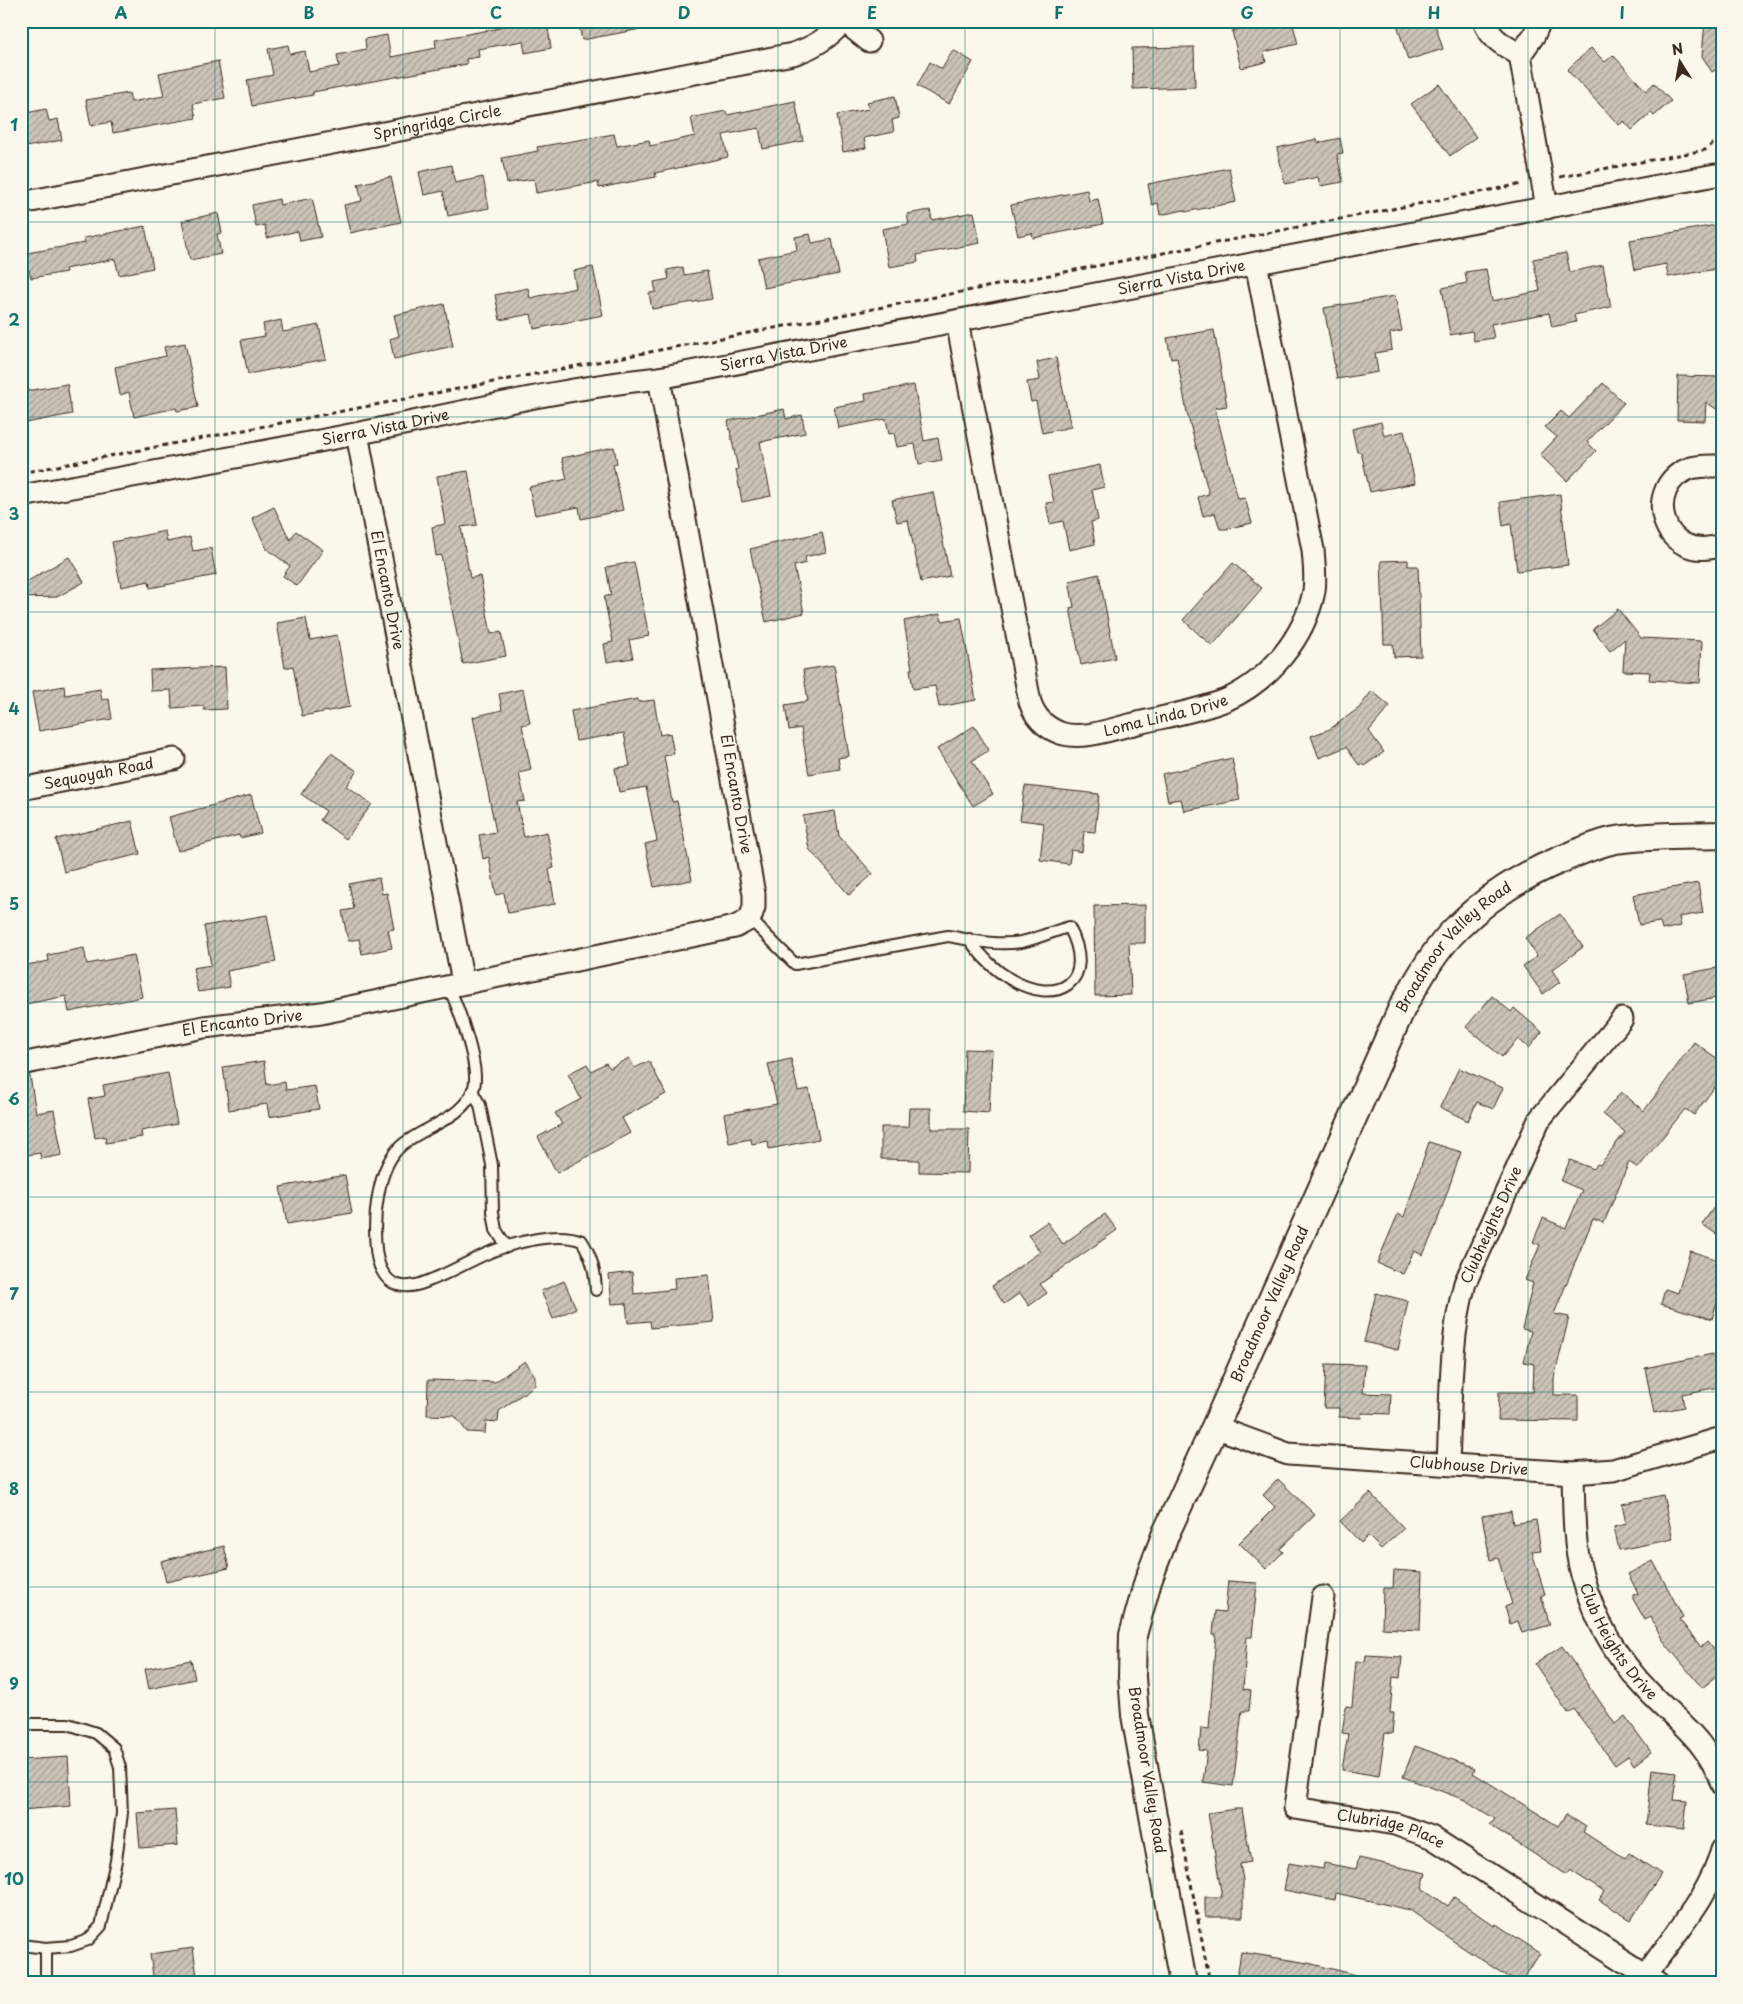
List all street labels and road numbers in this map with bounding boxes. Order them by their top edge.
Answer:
street label: Springridge Circle [371,98,503,145]
street label: Sierra Vista Drive [1115,253,1247,300]
street label: Sierra Vista Drive [718,329,849,376]
street label: Sierra Vista Drive [320,402,451,450]
street label: El Encanto Drive [366,528,411,652]
street label: Loma Linda Drive [1101,687,1231,741]
street label: El Encanto Drive [716,732,759,855]
street label: Sequoyah Road [41,750,155,794]
street label: Broadmoor Valley Road [1389,875,1515,1016]
street label: El Encanto Drive [179,1002,304,1041]
street label: Clubheights Drive [1453,1162,1527,1287]
street label: Broadmoor Valley Road [1223,1222,1313,1385]
street label: Clubhouse Drive [1409,1449,1529,1480]
street label: Club Heights Drive [1575,1579,1664,1704]
street label: Broadmoor Valley Road [1124,1685,1173,1855]
street label: Clubridge Place [1335,1802,1450,1853]

